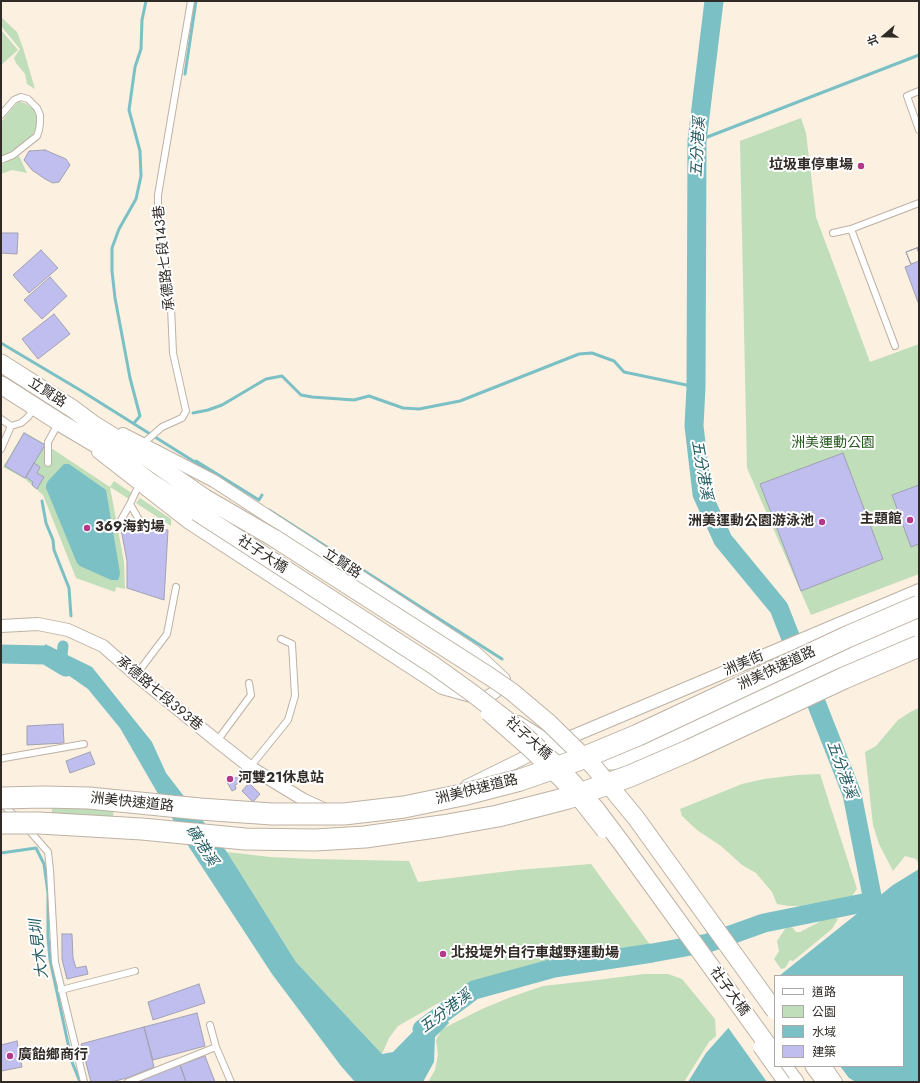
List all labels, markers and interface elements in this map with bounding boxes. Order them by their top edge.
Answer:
north arrow [864,16,904,56]
text: 北 [863,32,882,48]
water label: 五分港溪 [688,117,710,177]
place label: 垃圾車停車場 [769,158,853,174]
marker: 垃圾車停車場 [856,161,866,171]
street label: 承德路七段143巷 [151,204,179,312]
street label: 立賢路 [25,375,69,411]
park label: 洲美運動公園 [791,436,875,452]
water label: 五分港溪 [687,439,715,501]
place label: 主題館 [860,512,902,528]
place label: 洲美運動公園游泳池 [688,514,814,530]
marker: 主題館 [905,515,915,525]
marker: 洲美運動公園游泳池 [817,517,827,527]
place label: 369海釣場 [95,520,164,536]
marker: 369海釣場 [82,523,92,533]
street label: 社子大橋 [234,533,290,577]
street label: 立賢路 [320,546,364,582]
street label: 洲美快速道路 [735,644,819,694]
street label: 洲美街 [721,648,767,680]
street label: 承德路七段393巷 [112,653,206,735]
street label: 社子大橋 [502,714,554,764]
water label: 五分港溪 [822,739,860,801]
place label: 河雙21休息站 [238,771,324,787]
street label: 洲美快速道路 [434,772,520,808]
marker: 河雙21休息站 [225,774,235,784]
street label: 洲美快速道路 [89,790,175,816]
water label: 磺港溪 [181,822,221,870]
water label: 大木見圳 [27,918,53,980]
place label: 北投堤外自行車越野運動場 [451,946,619,962]
marker: 北投堤外自行車越野運動場 [438,949,448,959]
street label: 社子大橋 [706,964,752,1020]
legend [774,975,904,1067]
text: 道路 [812,983,836,1001]
water label: 五分港溪 [417,987,475,1037]
text: 公園 [812,1003,836,1021]
text: 水域 [812,1023,836,1041]
text: 建築 [812,1043,836,1061]
place label: 廣飴鄉商行 [18,1048,88,1064]
marker: 廣飴鄉商行 [5,1051,15,1061]

